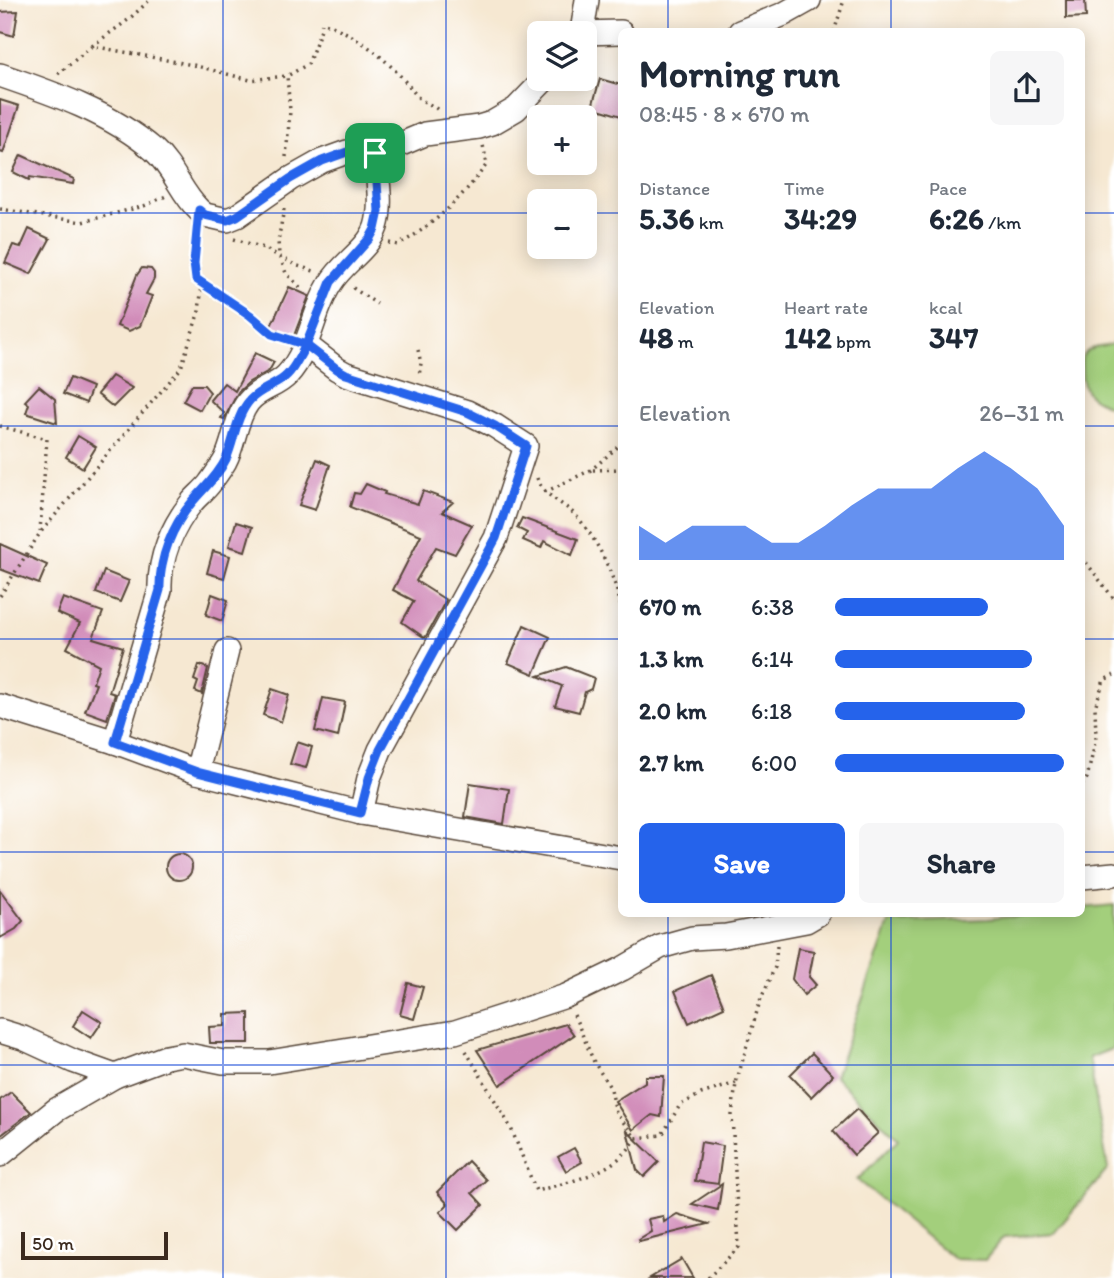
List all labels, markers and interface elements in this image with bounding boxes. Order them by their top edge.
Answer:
map controls [527,21,597,259]
button: layers [527,21,597,91]
text: Morning run [639,51,840,97]
button: share [990,51,1064,125]
text: 08:45 · 8 × 670 m [639,100,810,128]
button: + [527,105,597,175]
pin [345,123,405,183]
icon: arrive [356,134,394,172]
text: Distance [639,177,710,200]
text: Time [784,177,825,200]
text: Pace [929,177,967,200]
button: − [527,189,597,259]
text: 5.36 [639,200,694,237]
text: 34:29 [784,200,857,237]
text: 6:26 [929,200,984,237]
text: km [694,211,724,234]
text: /km [984,211,1021,234]
text: Elevation [639,296,715,319]
text: Heart rate [784,296,868,319]
text: kcal [929,296,963,319]
text: 48 [639,319,673,356]
text: 142 [784,319,832,356]
text: 347 [929,319,978,356]
text: m [673,330,694,353]
text: bpm [832,330,871,353]
text: Elevation [639,399,730,427]
text: 26–31 m [979,399,1064,427]
text: 670 m [639,593,701,621]
text: 6:38 [751,593,794,621]
text: 1.3 km [639,645,703,673]
text: 6:14 [751,645,793,673]
text: 2.0 km [639,697,707,725]
text: 6:18 [751,697,792,725]
text: 2.7 km [639,749,704,777]
text: 6:00 [751,749,797,777]
button: Save [639,823,845,903]
button: Share [859,823,1064,903]
scale bar [21,1229,168,1261]
text: 50 m [32,1232,74,1255]

